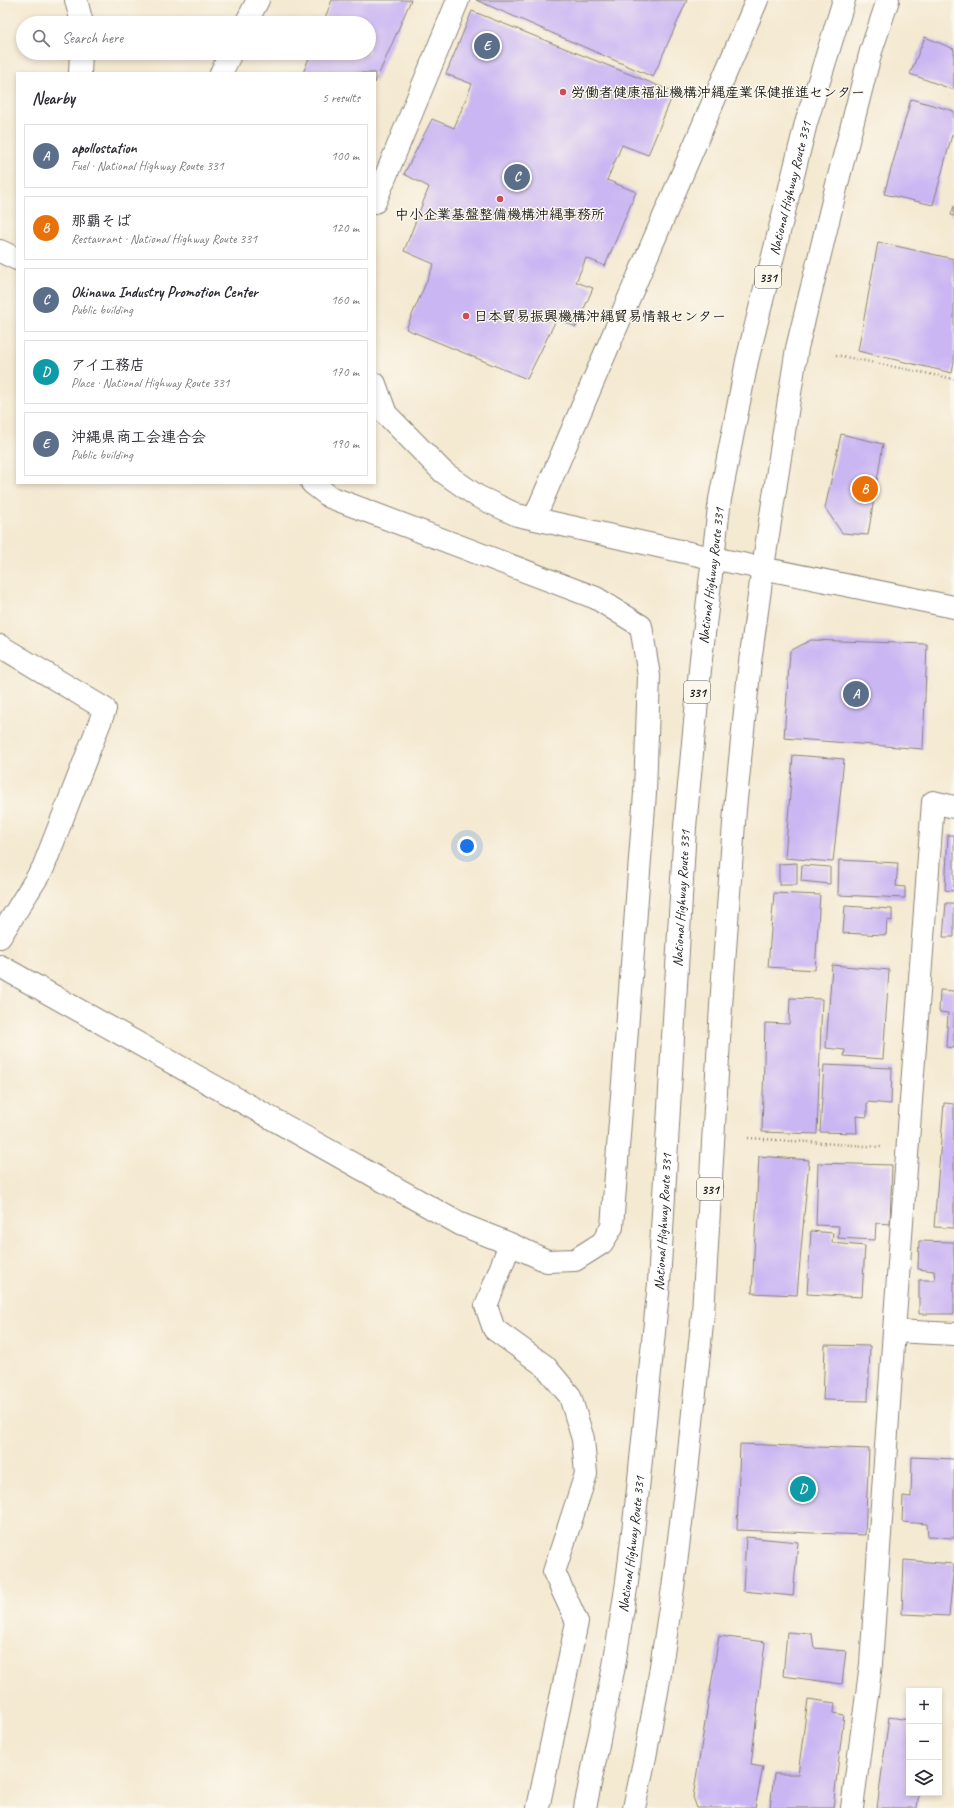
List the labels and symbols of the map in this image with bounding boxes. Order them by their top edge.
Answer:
pin: E [474,31,500,61]
place label: 労働者健康福祉機構沖縄産業保健推進センター [571,84,865,101]
marker: 労働者健康福祉機構沖縄産業保健推進センター [558,87,568,97]
street label: National Highway Route 331 [766,119,815,257]
pin: C [504,162,530,192]
marker: 中小企業基盤整備機構沖縄事務所 [495,194,505,204]
place label: 中小企業基盤整備機構沖縄事務所 [395,206,605,223]
road number: 331 [755,266,781,288]
place label: 日本貿易振興機構沖縄貿易情報センター [474,308,726,325]
marker: 日本貿易振興機構沖縄貿易情報センター [461,311,471,321]
pin: B [852,474,878,504]
street label: National Highway Route 331 [695,506,728,645]
pin: A [843,679,869,709]
road number: 331 [684,681,710,703]
street label: National Highway Route 331 [669,829,694,967]
your location [457,836,477,856]
street label: National Highway Route 331 [650,1152,675,1291]
road number: 331 [697,1178,723,1200]
pin: D [790,1474,816,1504]
street label: National Highway Route 331 [614,1475,648,1613]

